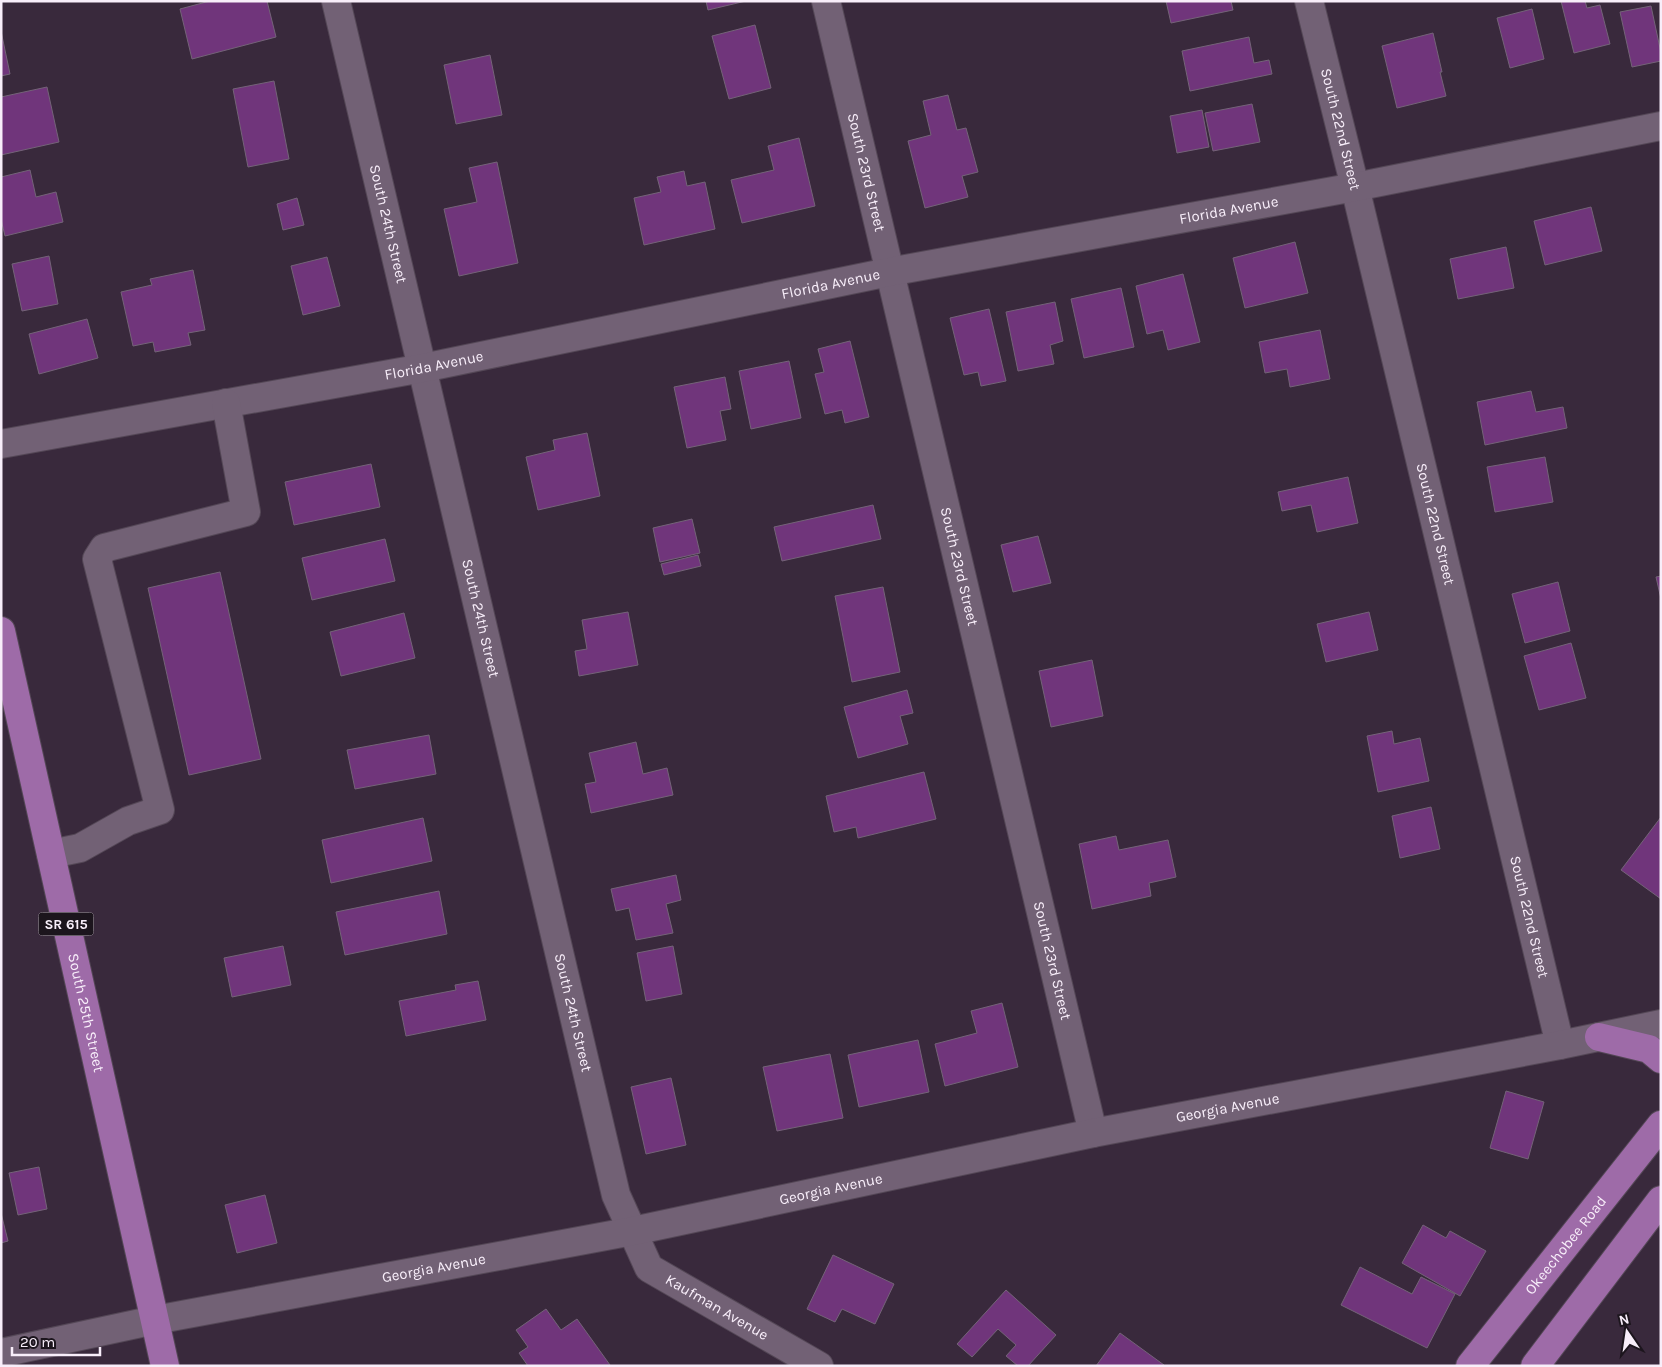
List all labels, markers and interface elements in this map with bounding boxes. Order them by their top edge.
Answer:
street label: South 22nd Street [1317,66,1364,192]
street label: South 23rd Street [844,111,889,234]
street label: South 24th Street [366,163,411,285]
street label: Florida Avenue [1178,192,1280,228]
street label: Florida Avenue [780,265,882,303]
street label: Florida Avenue [383,347,485,384]
street label: South 22nd Street [1412,461,1459,587]
street label: South 23rd Street [937,505,982,628]
street label: South 24th Street [458,557,503,680]
street label: South 22nd Street [1506,854,1553,980]
street label: South 23rd Street [1030,900,1075,1022]
road number: SR 615 [38,912,94,936]
street label: South 25th Street [64,951,108,1074]
street label: South 24th Street [551,952,596,1074]
street label: Georgia Avenue [1174,1089,1281,1126]
street label: Georgia Avenue [778,1169,884,1209]
street label: Okeechobee Road [1521,1192,1610,1298]
street label: Georgia Avenue [380,1250,487,1287]
street label: Kaufman Avenue [662,1270,772,1344]
north arrow [1602,1307,1652,1357]
text: N [1617,1310,1631,1329]
scale bar [12,1324,100,1356]
text: 20 m [20,1333,55,1351]

